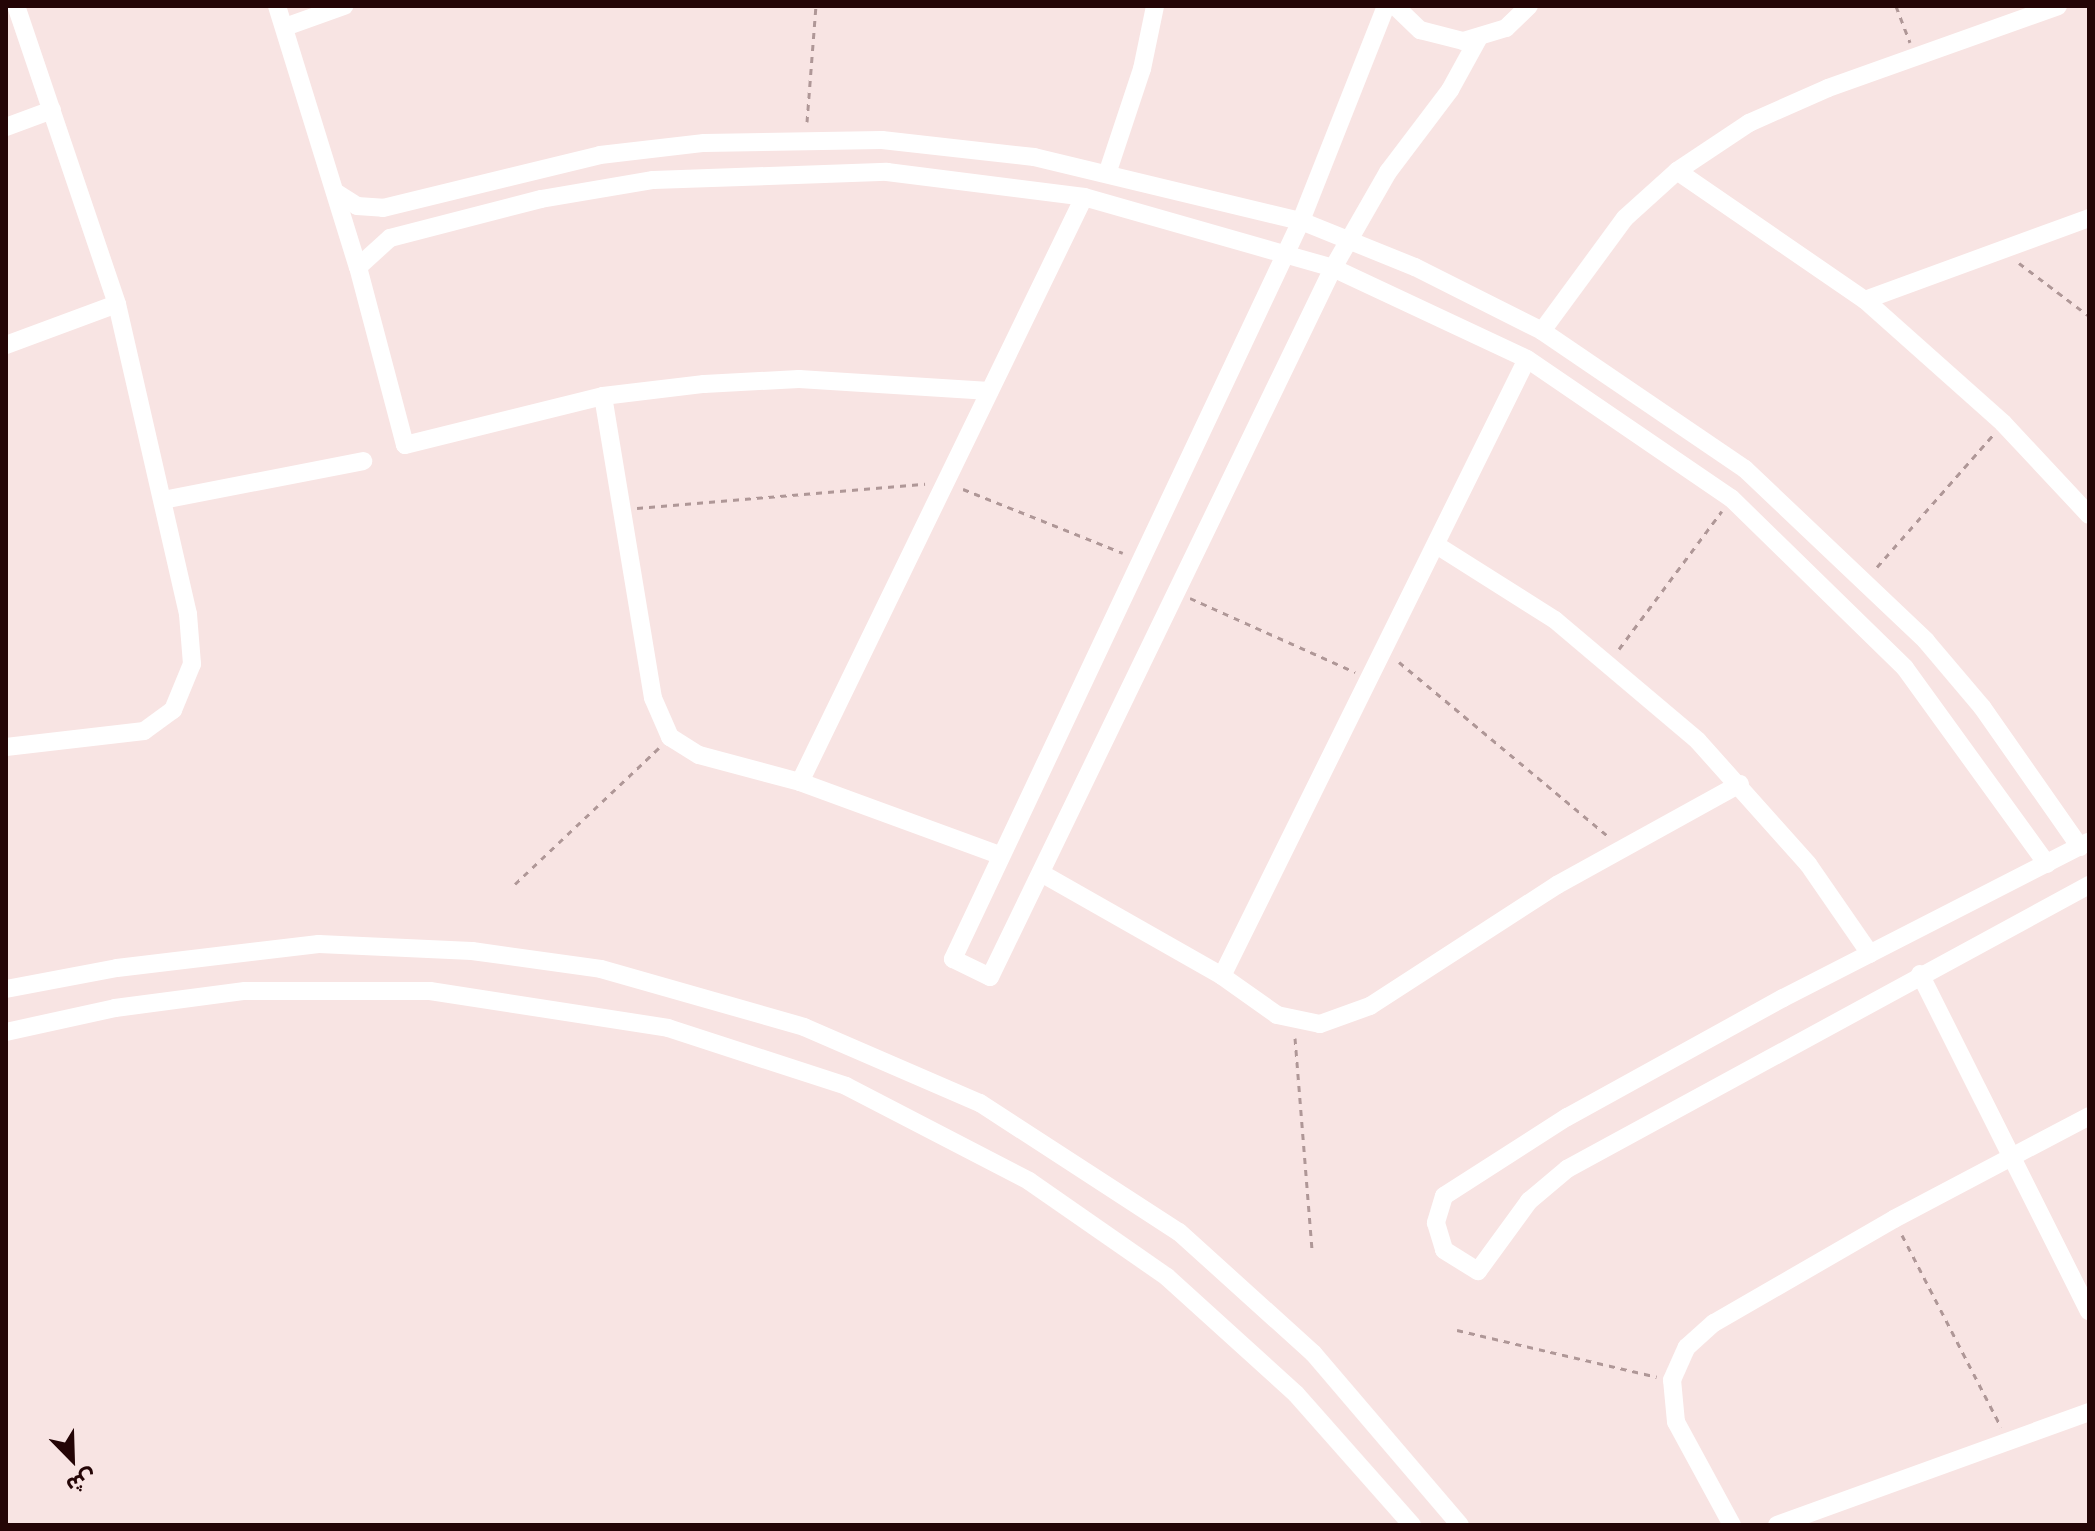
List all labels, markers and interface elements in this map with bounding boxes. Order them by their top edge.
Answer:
north arrow [32,1419,112,1499]
text: ش [62,1463,100,1499]

